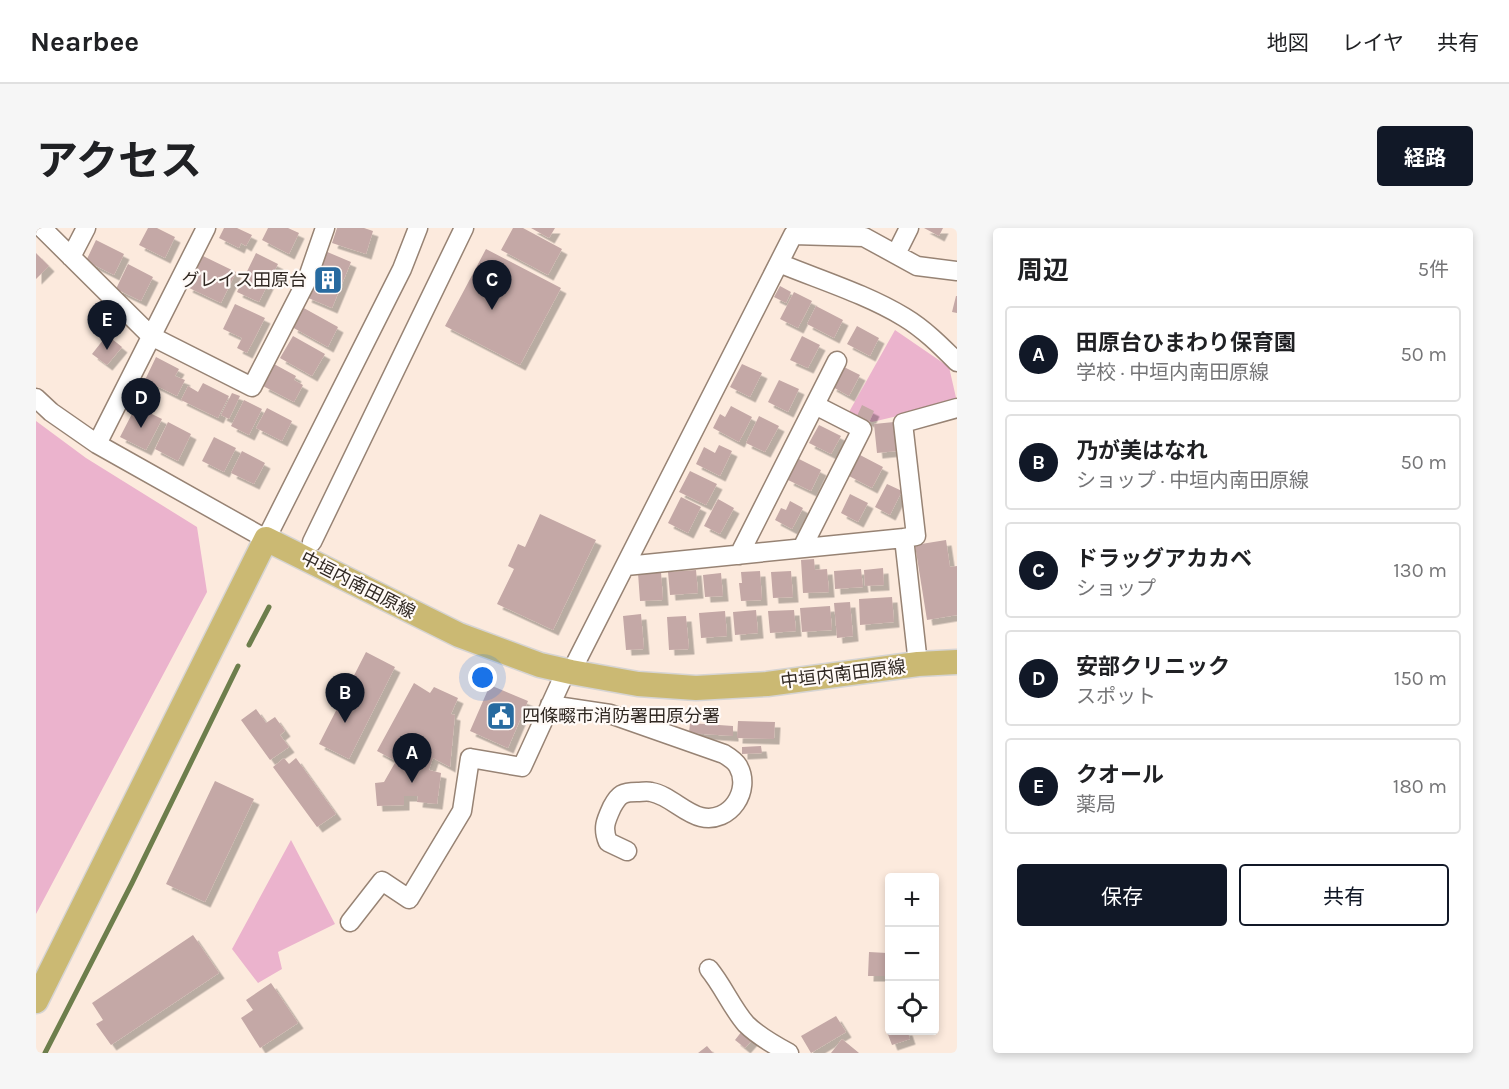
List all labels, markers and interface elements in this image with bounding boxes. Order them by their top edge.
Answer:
text: Nearbee [30,25,139,58]
text: 地図 [1267,31,1309,55]
text: レイヤ [1342,31,1404,55]
text: 共有 [1437,31,1479,55]
button: 経路 [1377,126,1473,186]
text: アクセス [36,136,202,186]
text: 周辺 [1017,255,1069,286]
text: 5件 [1418,258,1449,281]
pin: C [472,260,512,310]
building icon: グレイス田原台 [312,264,344,296]
place label: グレイス田原台 [182,269,307,291]
pin: E [88,300,126,350]
text: 田原台ひまわり保育園 [1076,330,1296,356]
text: A [1032,343,1045,366]
text: 50 m [1400,343,1447,366]
text: 学校 · 中垣内南田原線 [1076,361,1269,384]
pin: D [122,378,160,428]
text: 乃が美はなれ [1076,438,1208,464]
text: B [1032,451,1045,474]
text: 50 m [1400,451,1447,474]
text: ショップ · 中垣内南田原線 [1076,469,1309,492]
text: ドラッグアカカベ [1076,546,1252,572]
street label: 中垣内南田原線 [297,547,419,623]
text: C [1032,559,1045,582]
text: 130 m [1393,559,1447,582]
text: ショップ [1076,577,1156,600]
text: 安部クリニック [1076,654,1230,680]
street label: 中垣内南田原線 [779,655,907,693]
your location [468,663,497,692]
text: D [1032,667,1045,690]
text: 150 m [1394,667,1447,690]
pin: B [326,674,364,723]
text: スポット [1076,685,1156,708]
public building icon: 四條畷市消防署田原分署 [485,700,517,732]
place label: 四條畷市消防署田原分署 [522,705,720,727]
pin: A [392,734,431,783]
text: クオール [1076,762,1164,788]
text: E [1033,775,1044,798]
text: 180 m [1393,775,1447,798]
text: 薬局 [1076,793,1116,816]
button: 保存 [1017,864,1227,926]
button: 共有 [1239,864,1449,926]
map controls [885,873,939,1035]
button: + [885,873,939,927]
button: − [885,927,939,981]
button: locate [885,981,939,1035]

